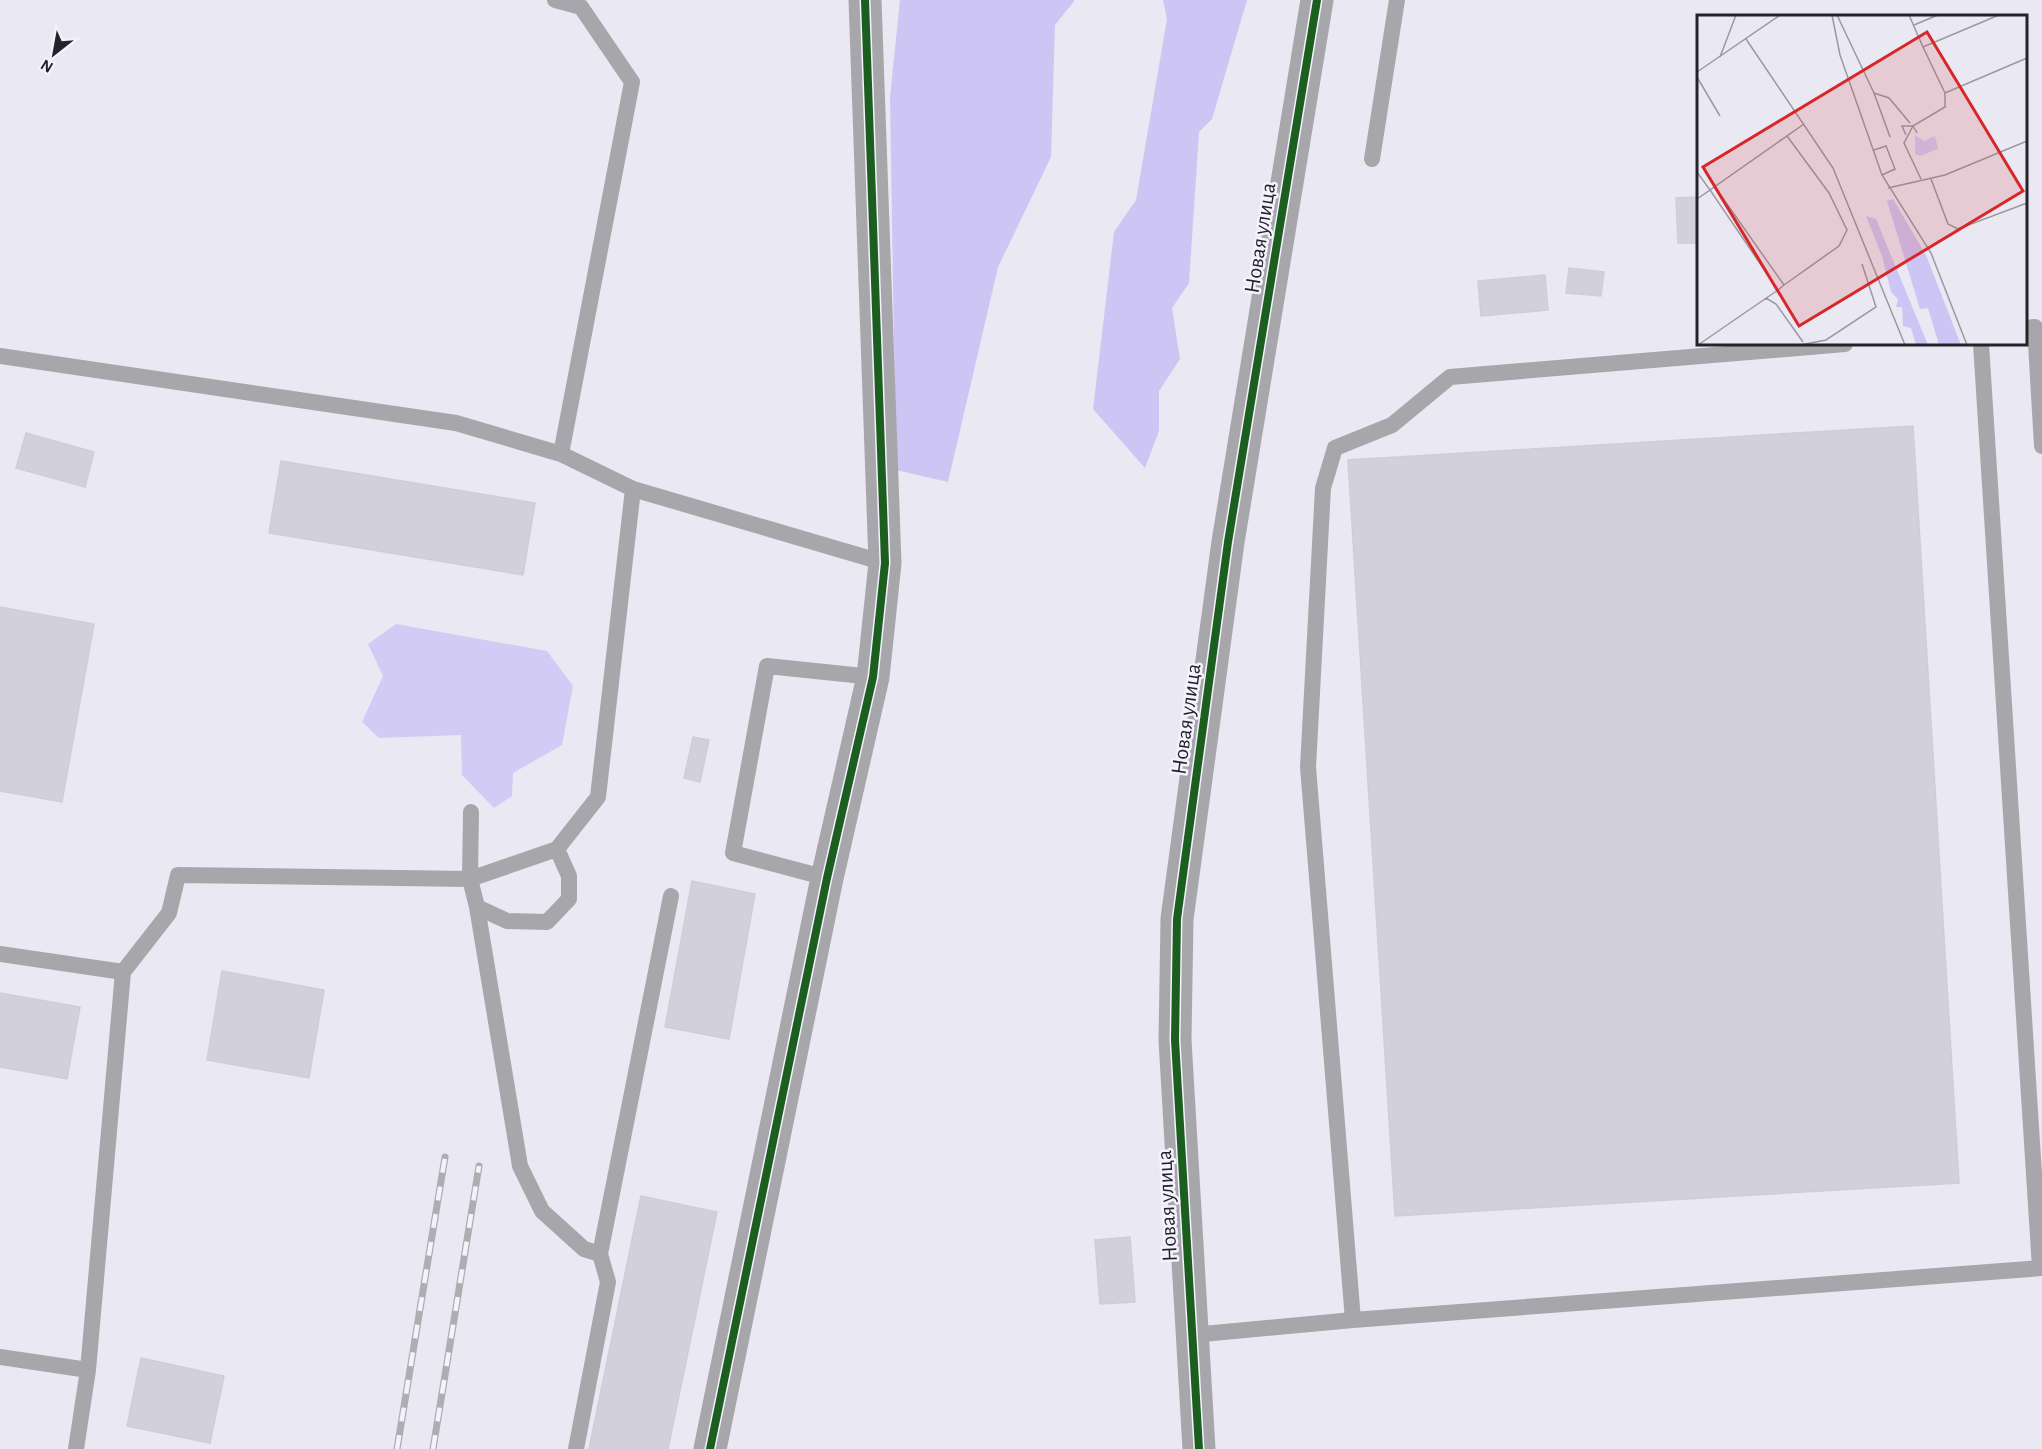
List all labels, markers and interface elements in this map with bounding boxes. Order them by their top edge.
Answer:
inset map [1697,15,2027,345]
north arrow [24,24,84,84]
text: N [38,56,56,76]
street label: Новая улица [1240,181,1280,295]
street label: Новая улица [1167,662,1205,776]
street label: Новая улица [1153,1150,1181,1262]

